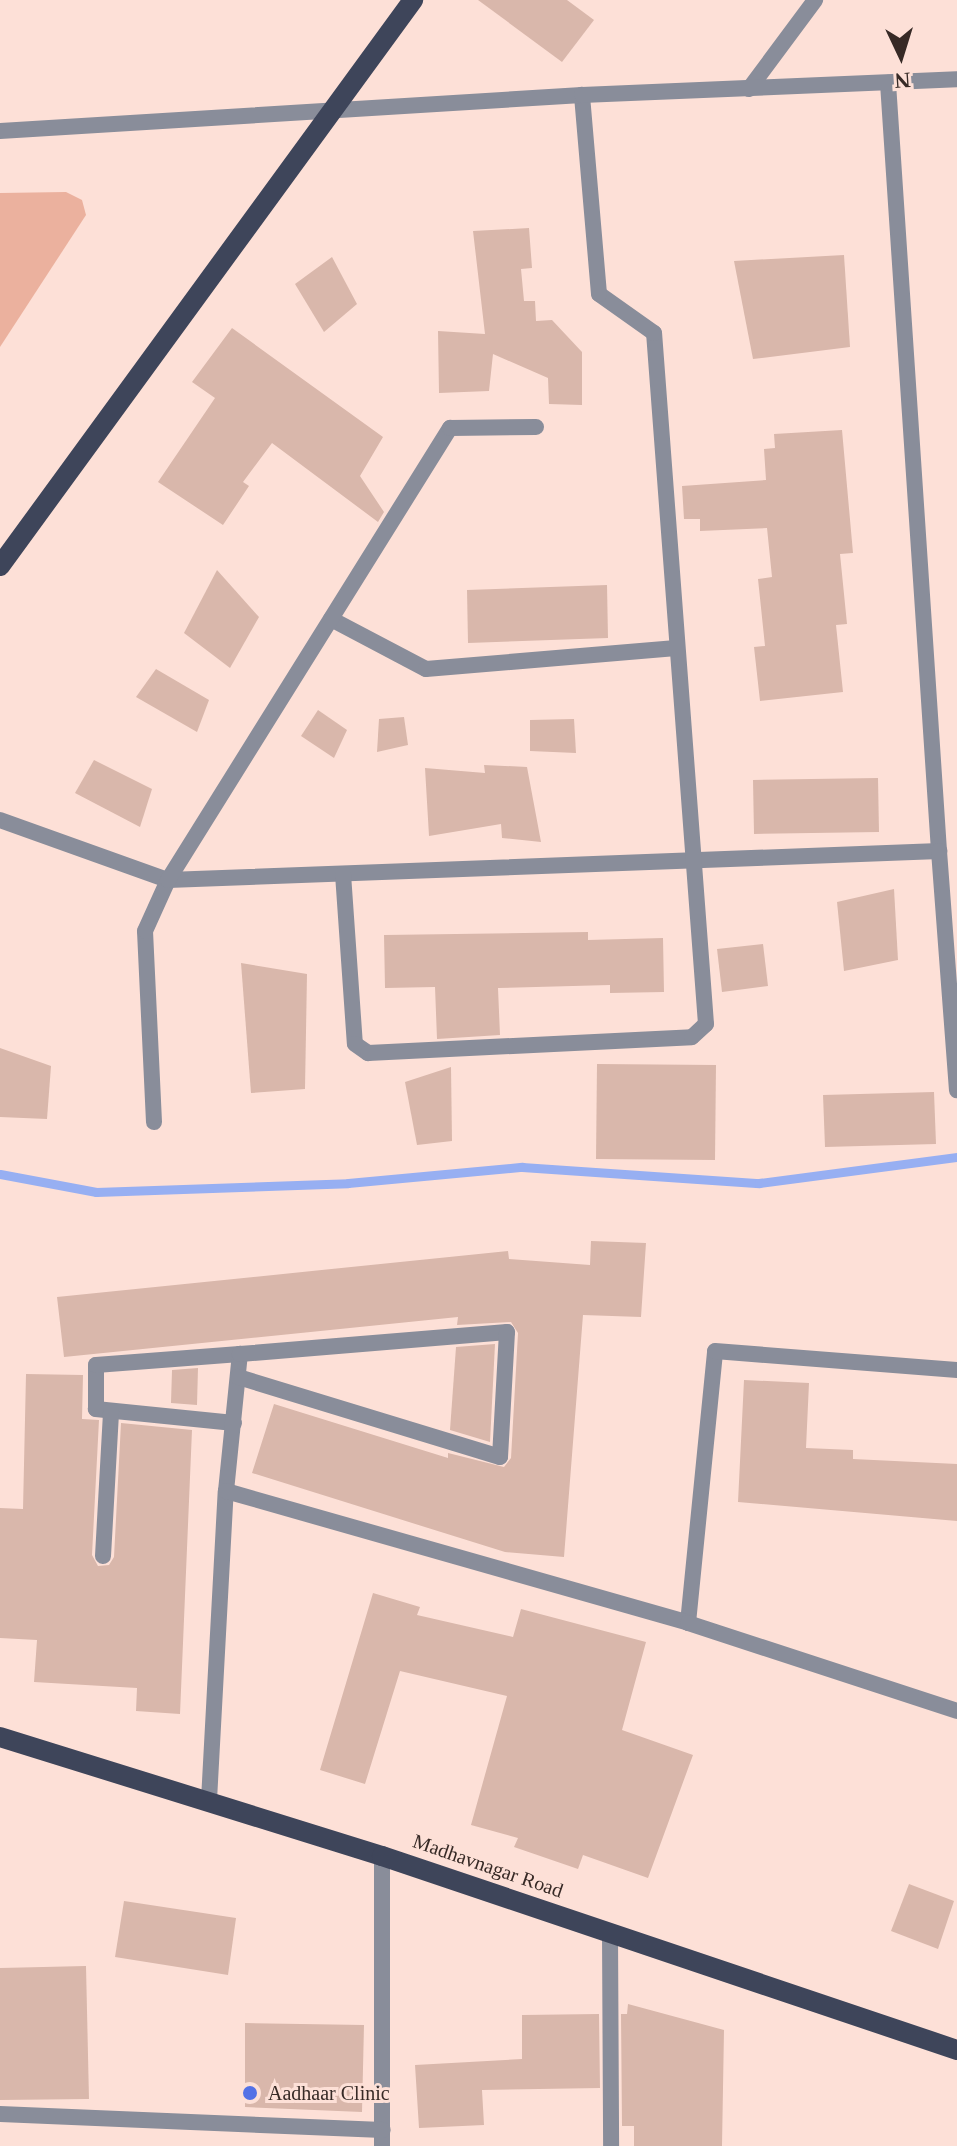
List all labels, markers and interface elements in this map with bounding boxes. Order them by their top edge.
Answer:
north arrow [861,16,941,96]
text: N [894,67,912,93]
street label: Madhavnagar Road [410,1829,566,1903]
place label: Aadhaar Clinic [268,2081,390,2105]
marker: Aadhaar Clinic [239,2082,261,2104]

